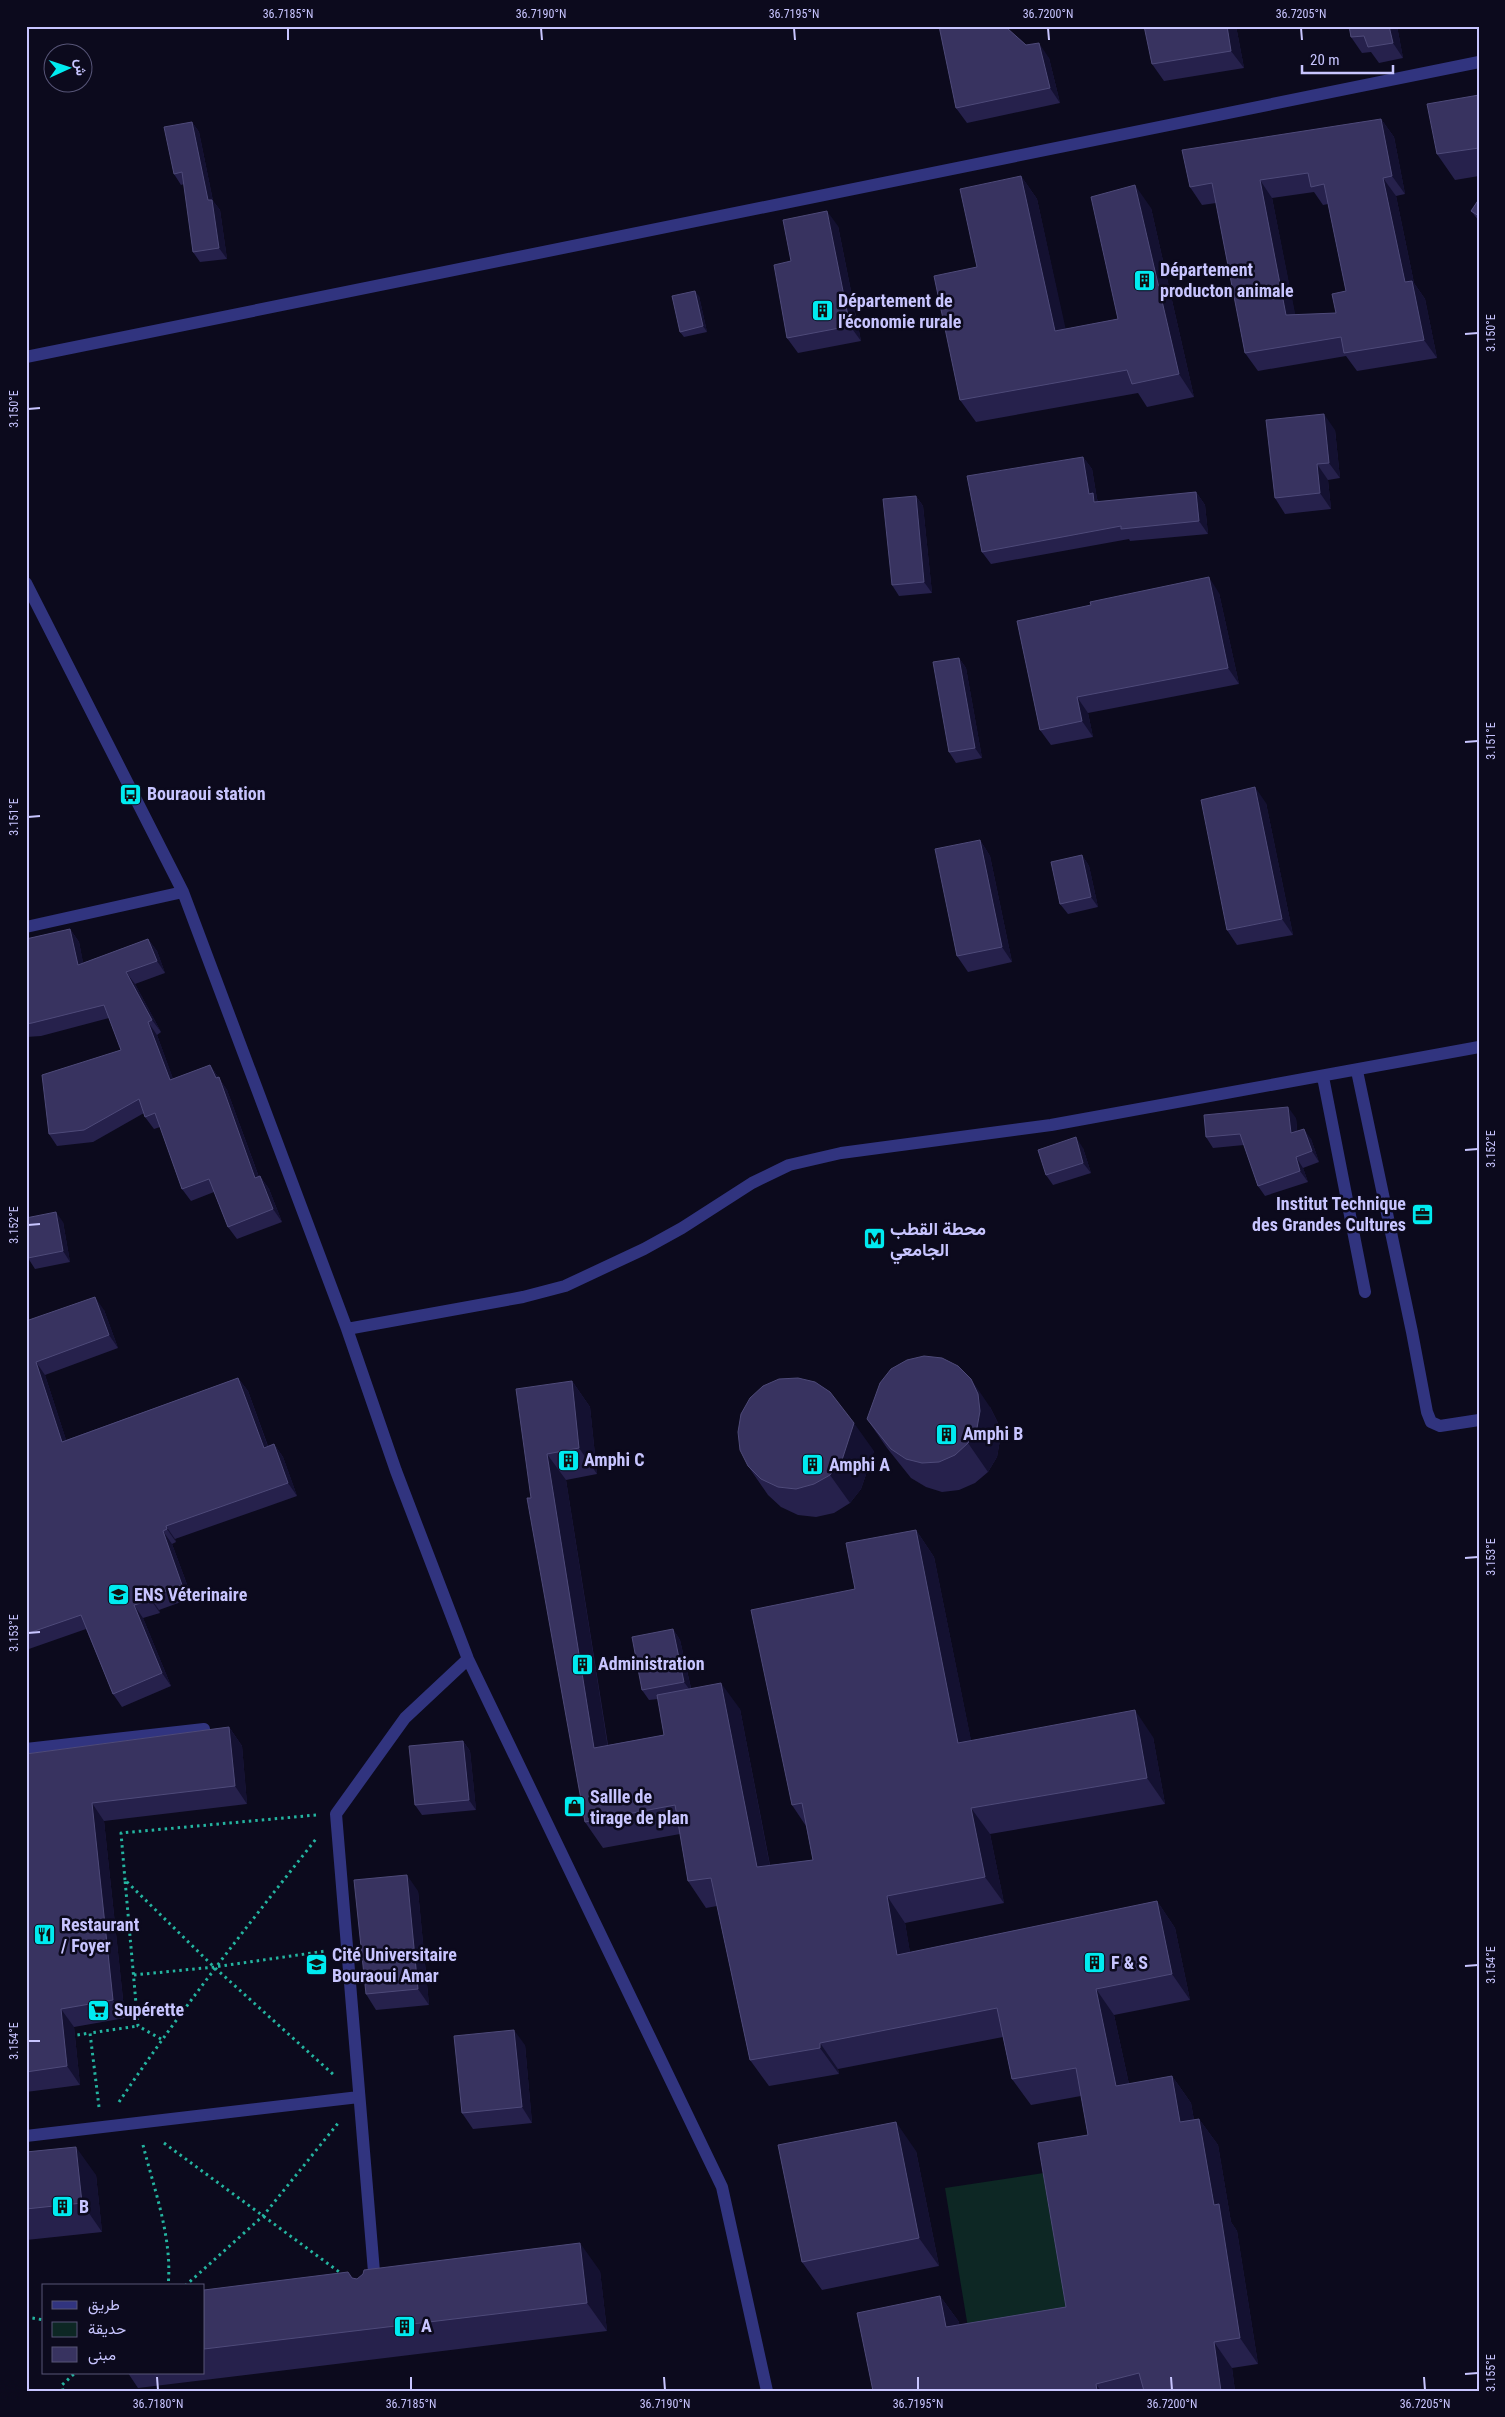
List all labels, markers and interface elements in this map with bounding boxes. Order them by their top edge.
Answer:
text: 36.7185°N [263,7,313,21]
text: 36.7190°N [516,7,566,21]
text: 36.7195°N [769,7,819,21]
text: 36.7200°N [1023,7,1073,21]
text: 36.7205°N [1276,7,1326,21]
north arrow [42,42,92,92]
scale bar [1302,42,1394,74]
text: 20 m [1310,51,1340,69]
text: ش [72,58,89,76]
place label: Département producton animale [1160,259,1294,301]
building icon: Département producton animale [1132,268,1156,292]
place label: Département de l'économie rurale [838,290,962,332]
building icon: Département de l'économie rurale [810,299,834,323]
text: 3.150°E [1484,314,1498,352]
text: 3.150°E [7,390,21,428]
text: 3.151°E [1484,722,1498,760]
bus stop icon: Bouraoui station [119,782,143,806]
place label: Bouraoui station [147,783,266,804]
text: 3.151°E [7,798,21,836]
text: 3.152°E [1484,1130,1498,1168]
place label: Institut Technique des Grandes Cultures [1252,1193,1406,1235]
office icon: Institut Technique des Grandes Cultures [1410,1202,1434,1226]
text: 3.152°E [7,1206,21,1244]
place label: محطة القطب الجامعي [890,1218,986,1265]
metro station icon: محطة القطب الجامعي [862,1227,886,1251]
building icon: Amphi B [935,1422,959,1446]
place label: Amphi B [963,1423,1023,1444]
building icon: Amphi C [556,1448,580,1472]
place label: Amphi C [584,1449,644,1470]
building icon: Amphi A [801,1453,825,1477]
place label: Amphi A [829,1454,890,1475]
text: 3.153°E [1484,1538,1498,1576]
school or university icon: ENS Véterinaire [106,1583,130,1607]
place label: ENS Véterinaire [134,1584,248,1605]
text: 3.153°E [7,1614,21,1652]
building icon: Administration [570,1652,594,1676]
place label: Administration [598,1653,705,1674]
place label: Sallle de tirage de plan [590,1786,689,1828]
shop icon: Sallle de tirage de plan [562,1795,586,1819]
place label: Restaurant / Foyer [60,1914,140,1956]
restaurant icon: Restaurant / Foyer [33,1923,57,1947]
place label: Cité Universitaire Bouraoui Amar [332,1944,457,1986]
text: 3.154°E [1484,1946,1498,1984]
building icon: F & S [1083,1951,1107,1975]
place label: F & S [1111,1952,1148,1973]
school or university icon: Cité Universitaire Bouraoui Amar [304,1953,328,1977]
supermarket icon: Supérette [86,1998,110,2022]
place label: Supérette [114,1999,185,2020]
text: 3.154°E [7,2022,21,2060]
building icon: B [51,2195,75,2219]
place label: B [79,2196,89,2217]
legend [42,2284,205,2374]
text: طريق [88,2296,120,2315]
building icon: A [393,2314,417,2338]
place label: A [421,2315,432,2336]
text: حديقة [88,2320,126,2338]
text: مبنى [88,2346,116,2365]
text: 3.155°E [1484,2354,1498,2392]
text: 36.7180°N [133,2397,183,2411]
text: 36.7185°N [386,2397,436,2411]
text: 36.7190°N [640,2397,690,2411]
text: 36.7195°N [893,2397,943,2411]
text: 36.7200°N [1147,2397,1197,2411]
text: 36.7205°N [1400,2397,1450,2411]

